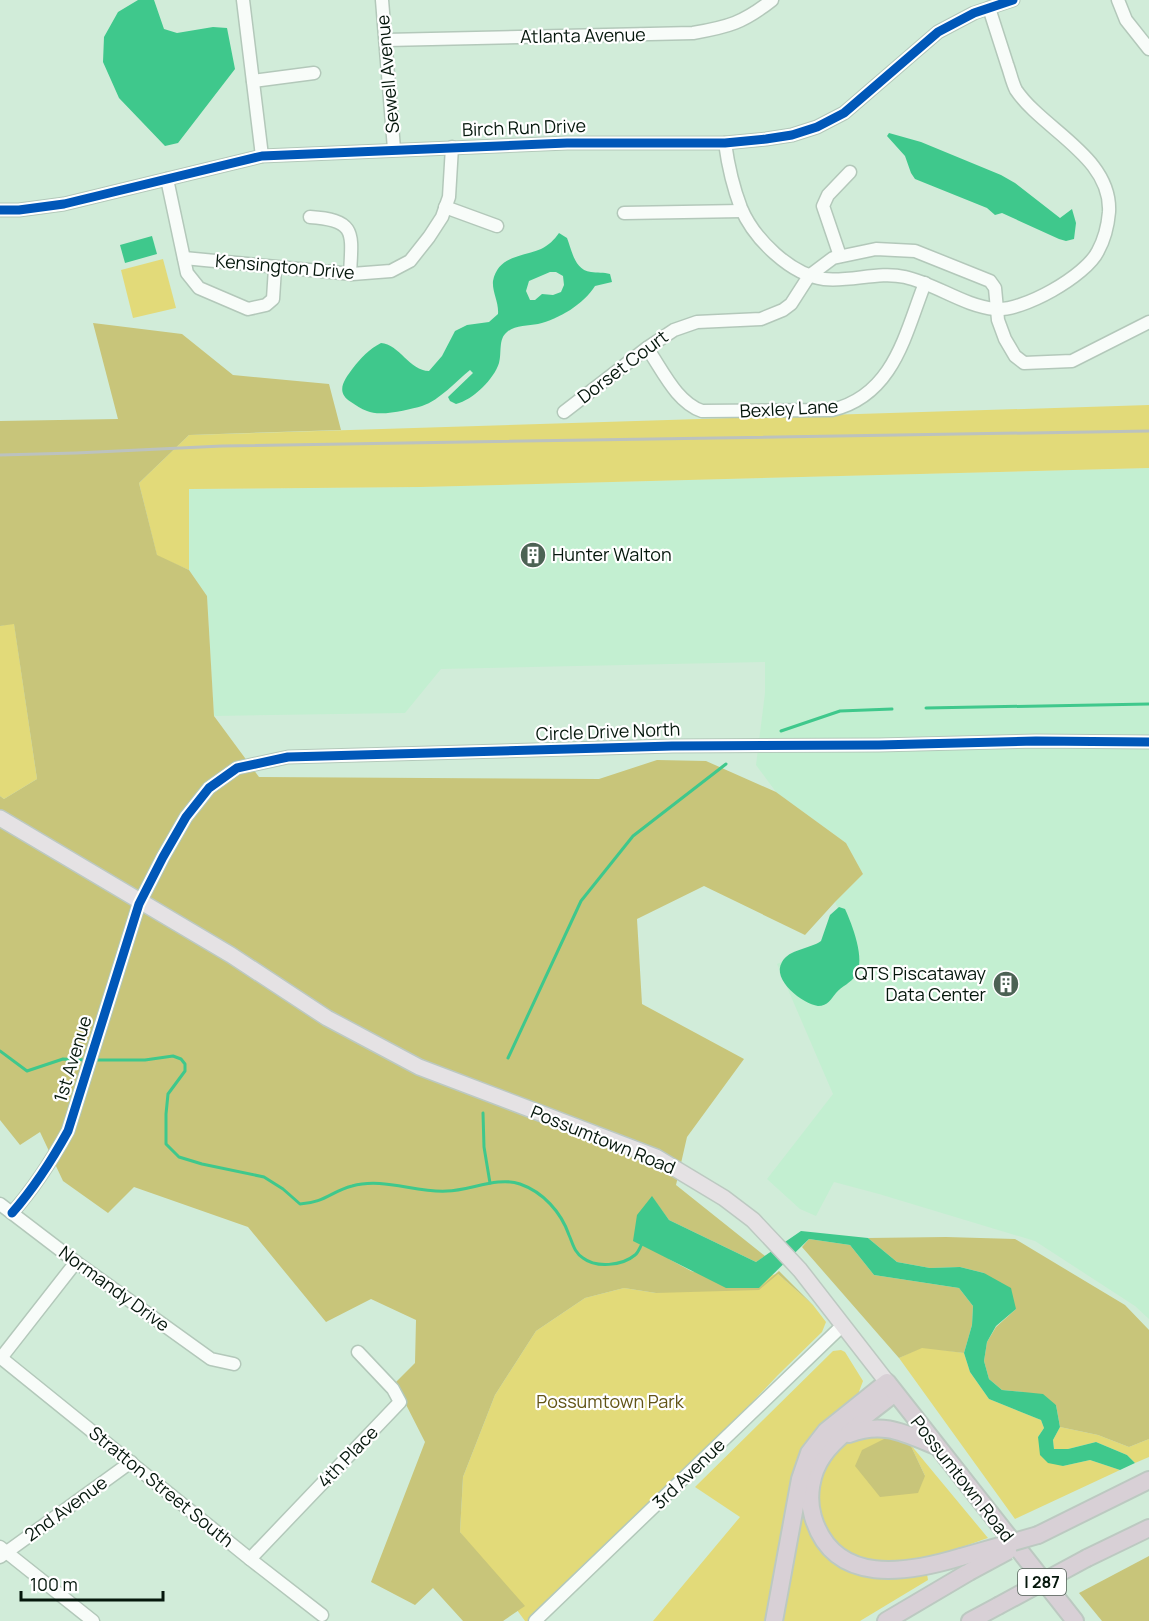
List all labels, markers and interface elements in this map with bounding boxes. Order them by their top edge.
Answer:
street label: Sewell Avenue [370,14,404,134]
street label: Atlanta Avenue [520,22,646,48]
street label: Birch Run Drive [461,113,586,141]
street label: Kensington Drive [214,248,356,284]
street label: Dorset Court [572,324,673,408]
street label: Bexley Lane [739,393,839,423]
building icon: Hunter Walton [518,540,548,570]
place label: Hunter Walton [552,542,672,566]
street label: Circle Drive North [535,716,681,746]
place label: QTS Piscataway Data Center [854,961,987,1006]
building icon: QTS Piscataway Data Center [991,969,1021,999]
street label: 1st Avenue [48,1013,97,1105]
street label: Possumtown Road [527,1099,679,1179]
street label: Normandy Drive [54,1240,175,1336]
park label: Possumtown Park [536,1389,685,1413]
street label: Possumtown Road [906,1410,1020,1547]
street label: Stratton Street South [84,1420,239,1552]
street label: 4th Place [312,1420,383,1492]
street label: 3rd Avenue [647,1433,730,1514]
street label: 2nd Avenue [19,1470,112,1546]
scale bar [21,1564,164,1602]
road number: I 287 [1018,1569,1066,1595]
text: 100 m [30,1572,78,1596]

